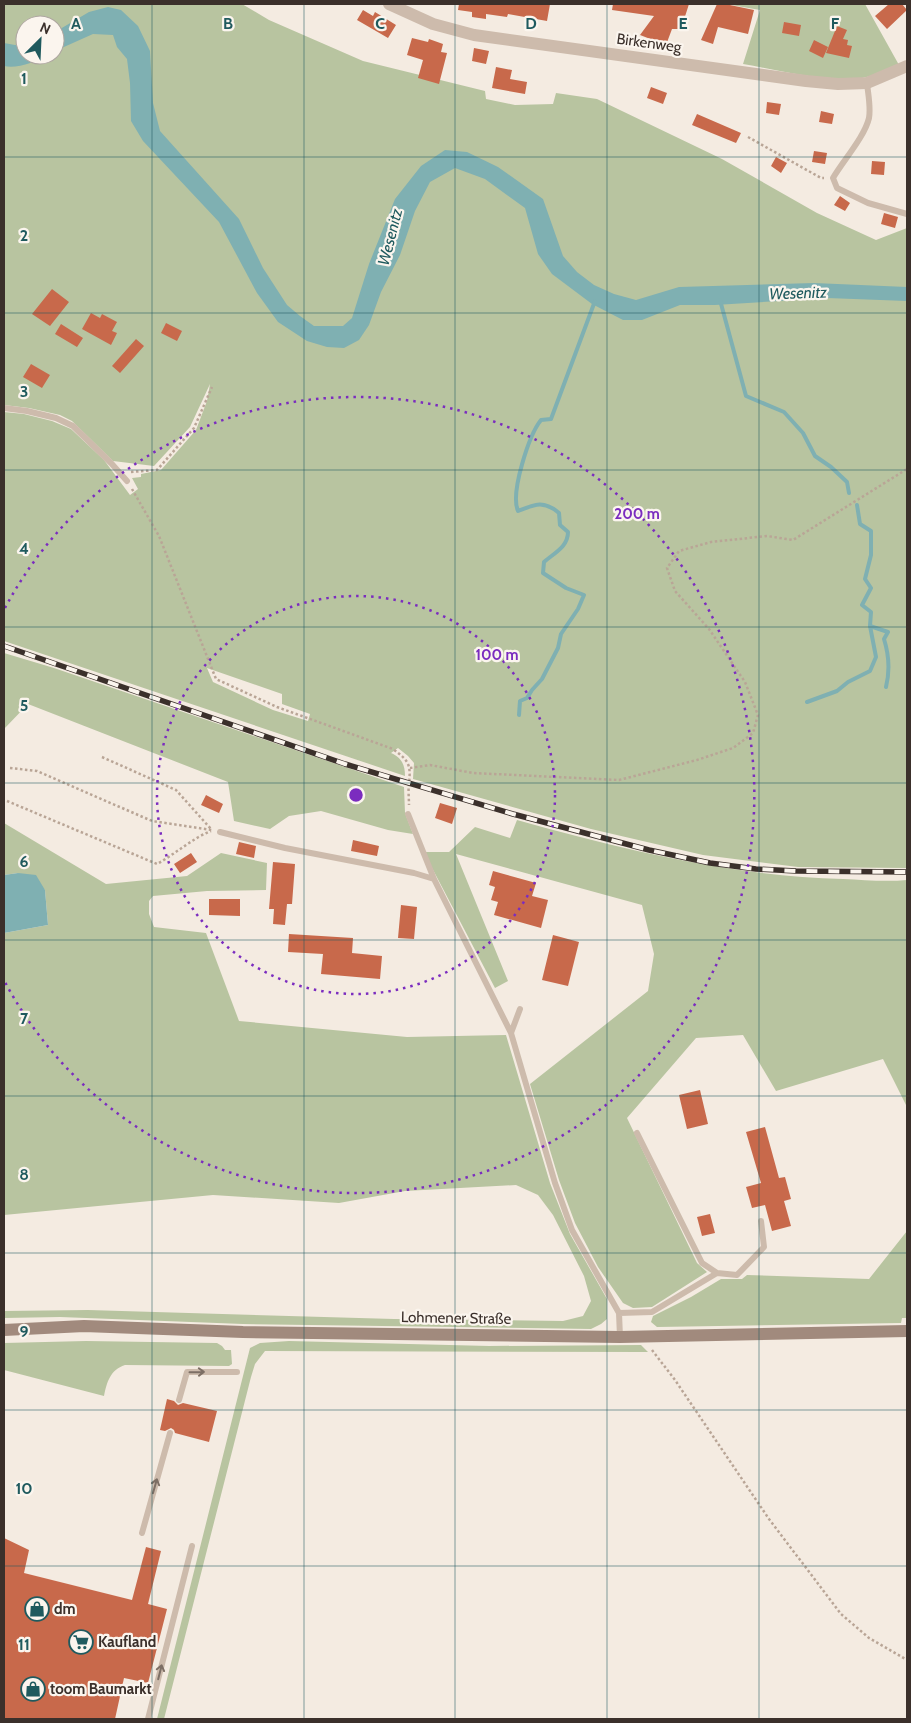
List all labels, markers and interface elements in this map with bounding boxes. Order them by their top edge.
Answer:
text: A [71,14,81,33]
text: B [223,14,233,33]
text: C [375,14,385,33]
text: D [525,14,537,33]
text: E [678,14,688,33]
text: F [831,14,840,33]
north arrow [15,15,65,65]
text: N [37,18,53,38]
street label: Birkenweg [616,30,683,57]
text: 1 [21,69,27,88]
water label: Wesenitz [374,206,406,267]
text: 2 [20,226,28,245]
water label: Wesenitz [769,282,828,304]
text: 3 [20,382,28,401]
text: 200 m [614,505,660,523]
text: 4 [19,539,29,558]
text: 100 m [475,646,519,664]
text: 5 [20,696,28,715]
centre of rings [347,786,365,804]
text: 6 [20,852,29,871]
text: 7 [20,1009,29,1028]
text: 8 [19,1165,29,1184]
street label: Lohmener Straße [401,1308,512,1328]
text: 9 [20,1322,29,1341]
one-way arrow [189,1367,205,1377]
one-way arrow [151,1478,161,1494]
text: 10 [15,1479,33,1498]
shop icon: dm [24,1596,50,1622]
place label: dm [54,1600,76,1618]
supermarket icon: Kaufland [68,1629,94,1655]
place label: Kaufland [98,1633,156,1651]
text: 11 [18,1635,30,1654]
one-way arrow [156,1664,166,1680]
shop icon: toom Baumarkt [20,1676,46,1702]
place label: toom Baumarkt [50,1680,152,1698]

